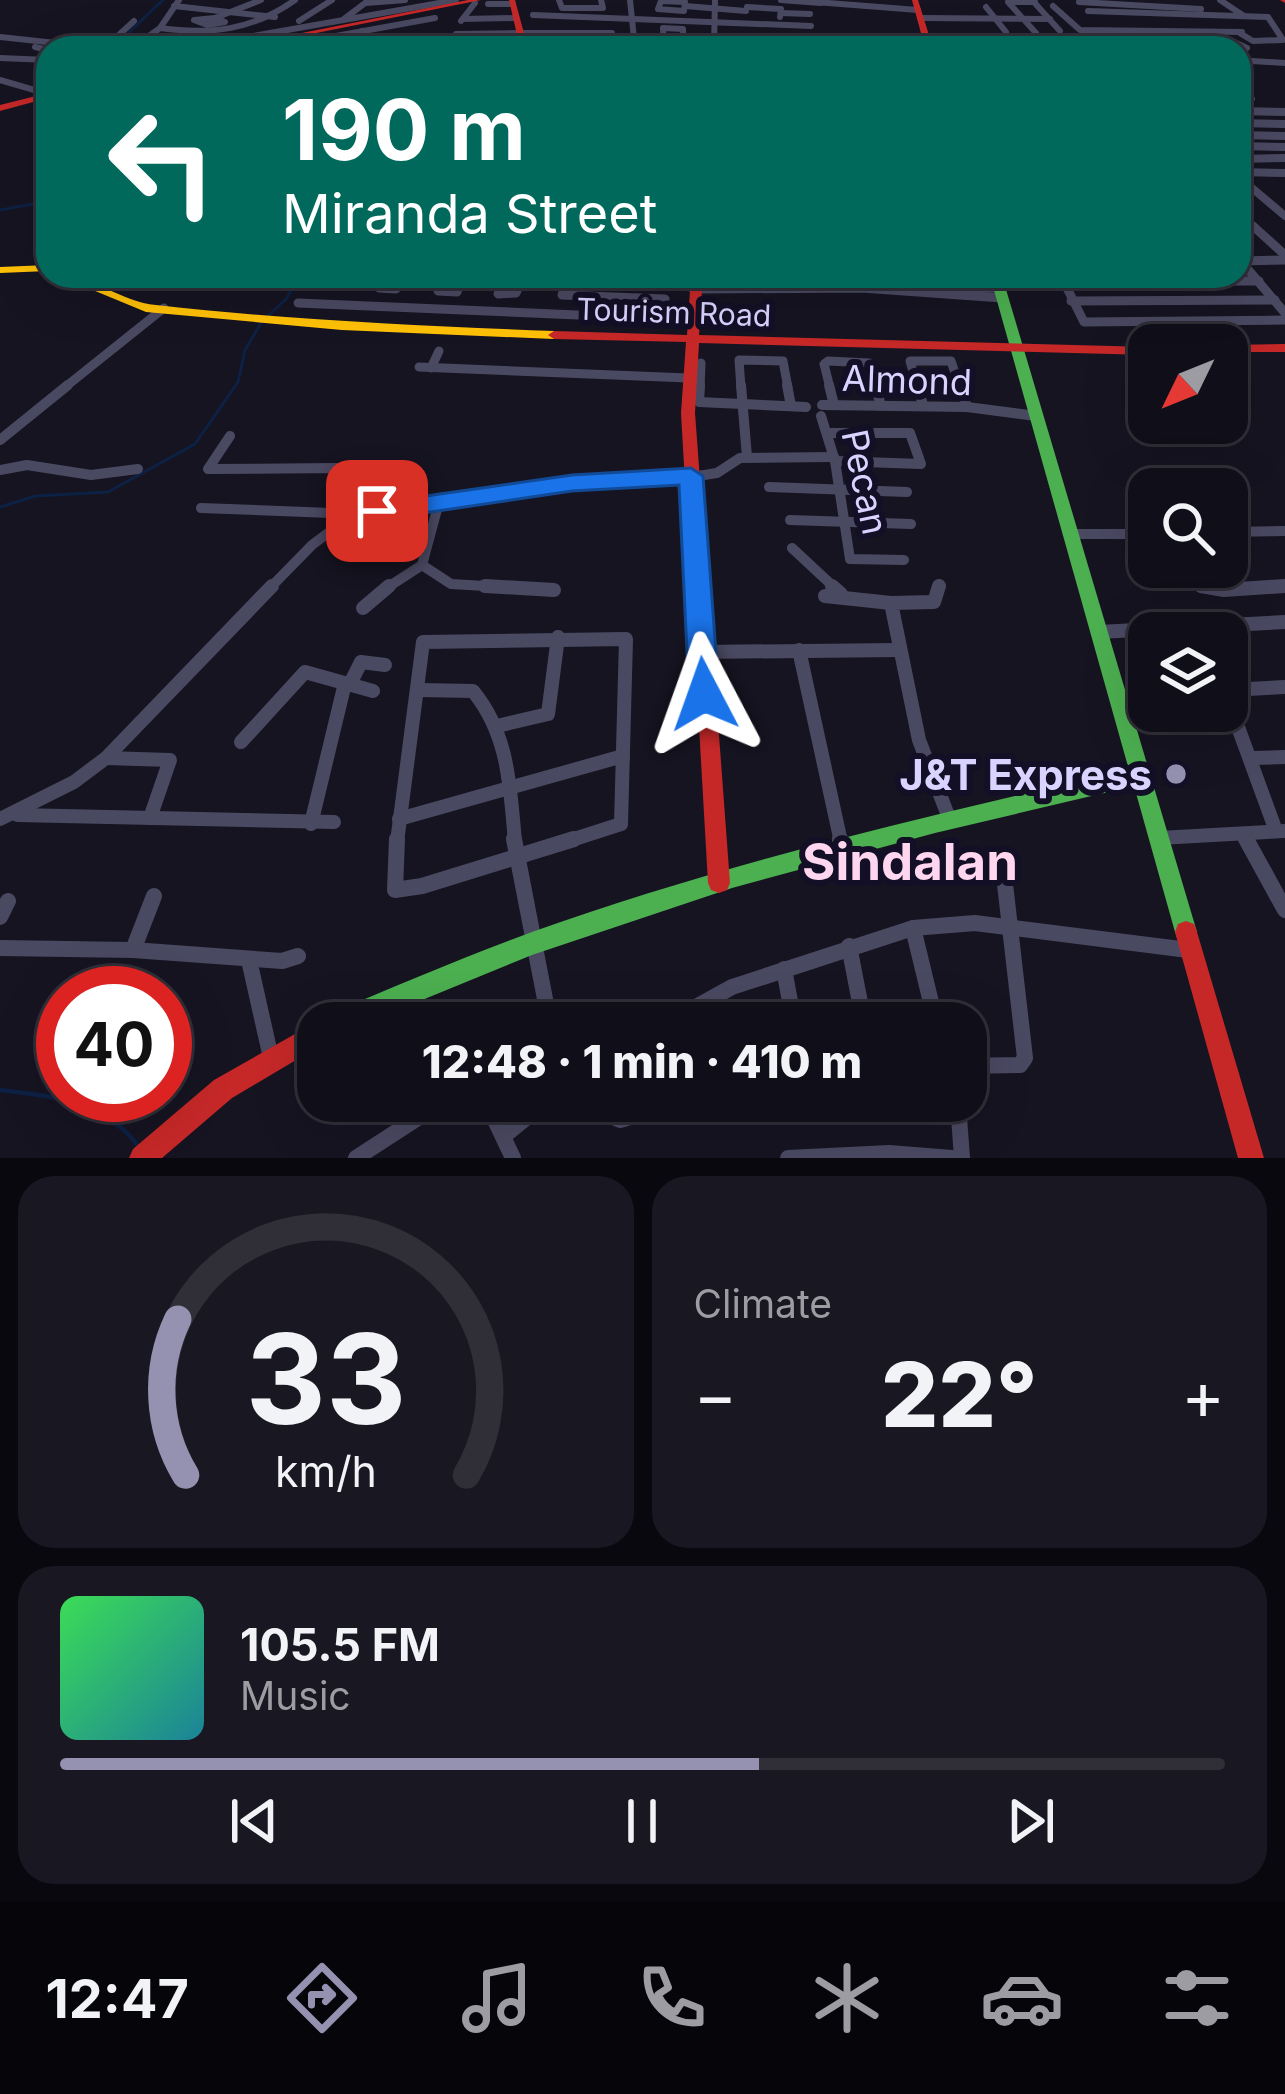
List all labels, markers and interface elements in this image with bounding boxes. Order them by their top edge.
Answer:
text: 190 m [282,79,526,180]
icon: left [84,84,240,240]
text: Miranda Street [282,181,657,246]
street label: Tourism Road [576,291,772,333]
north arrow [1128,324,1248,444]
map controls [1128,324,1248,732]
street label: Almond [841,356,973,404]
street label: Pecan [832,425,898,539]
pin [326,460,428,562]
button: search [1128,468,1248,588]
icon: arrive [344,478,410,544]
button: layers [1128,612,1248,732]
position arrow [641,631,767,757]
place label: J&T Express [899,749,1152,800]
marker: J&T Express [1163,761,1189,787]
district label: Sindalan [802,831,1018,892]
speed limit sign: 40 [36,966,192,1122]
text: 12:48 · 1 min · 410 m [422,1034,862,1089]
text: Climate [694,1280,832,1327]
text: 33 [245,1303,406,1454]
text: 22° [881,1340,1037,1449]
text: − [694,1355,737,1435]
text: + [1181,1355,1225,1435]
text: km/h [275,1445,377,1497]
text: 105.5 FM [240,1617,440,1672]
text: Music [240,1672,351,1719]
icon: previous [221,1788,287,1854]
icon: pause [609,1788,675,1854]
icon: next [998,1788,1064,1854]
icon: directions [280,1956,364,2040]
icon: music [455,1956,539,2040]
icon: phone [630,1956,714,2040]
icon: climate [805,1956,889,2040]
icon: car [980,1956,1064,2040]
icon: filters [1155,1956,1239,2040]
text: 12:47 [46,1966,189,2031]

